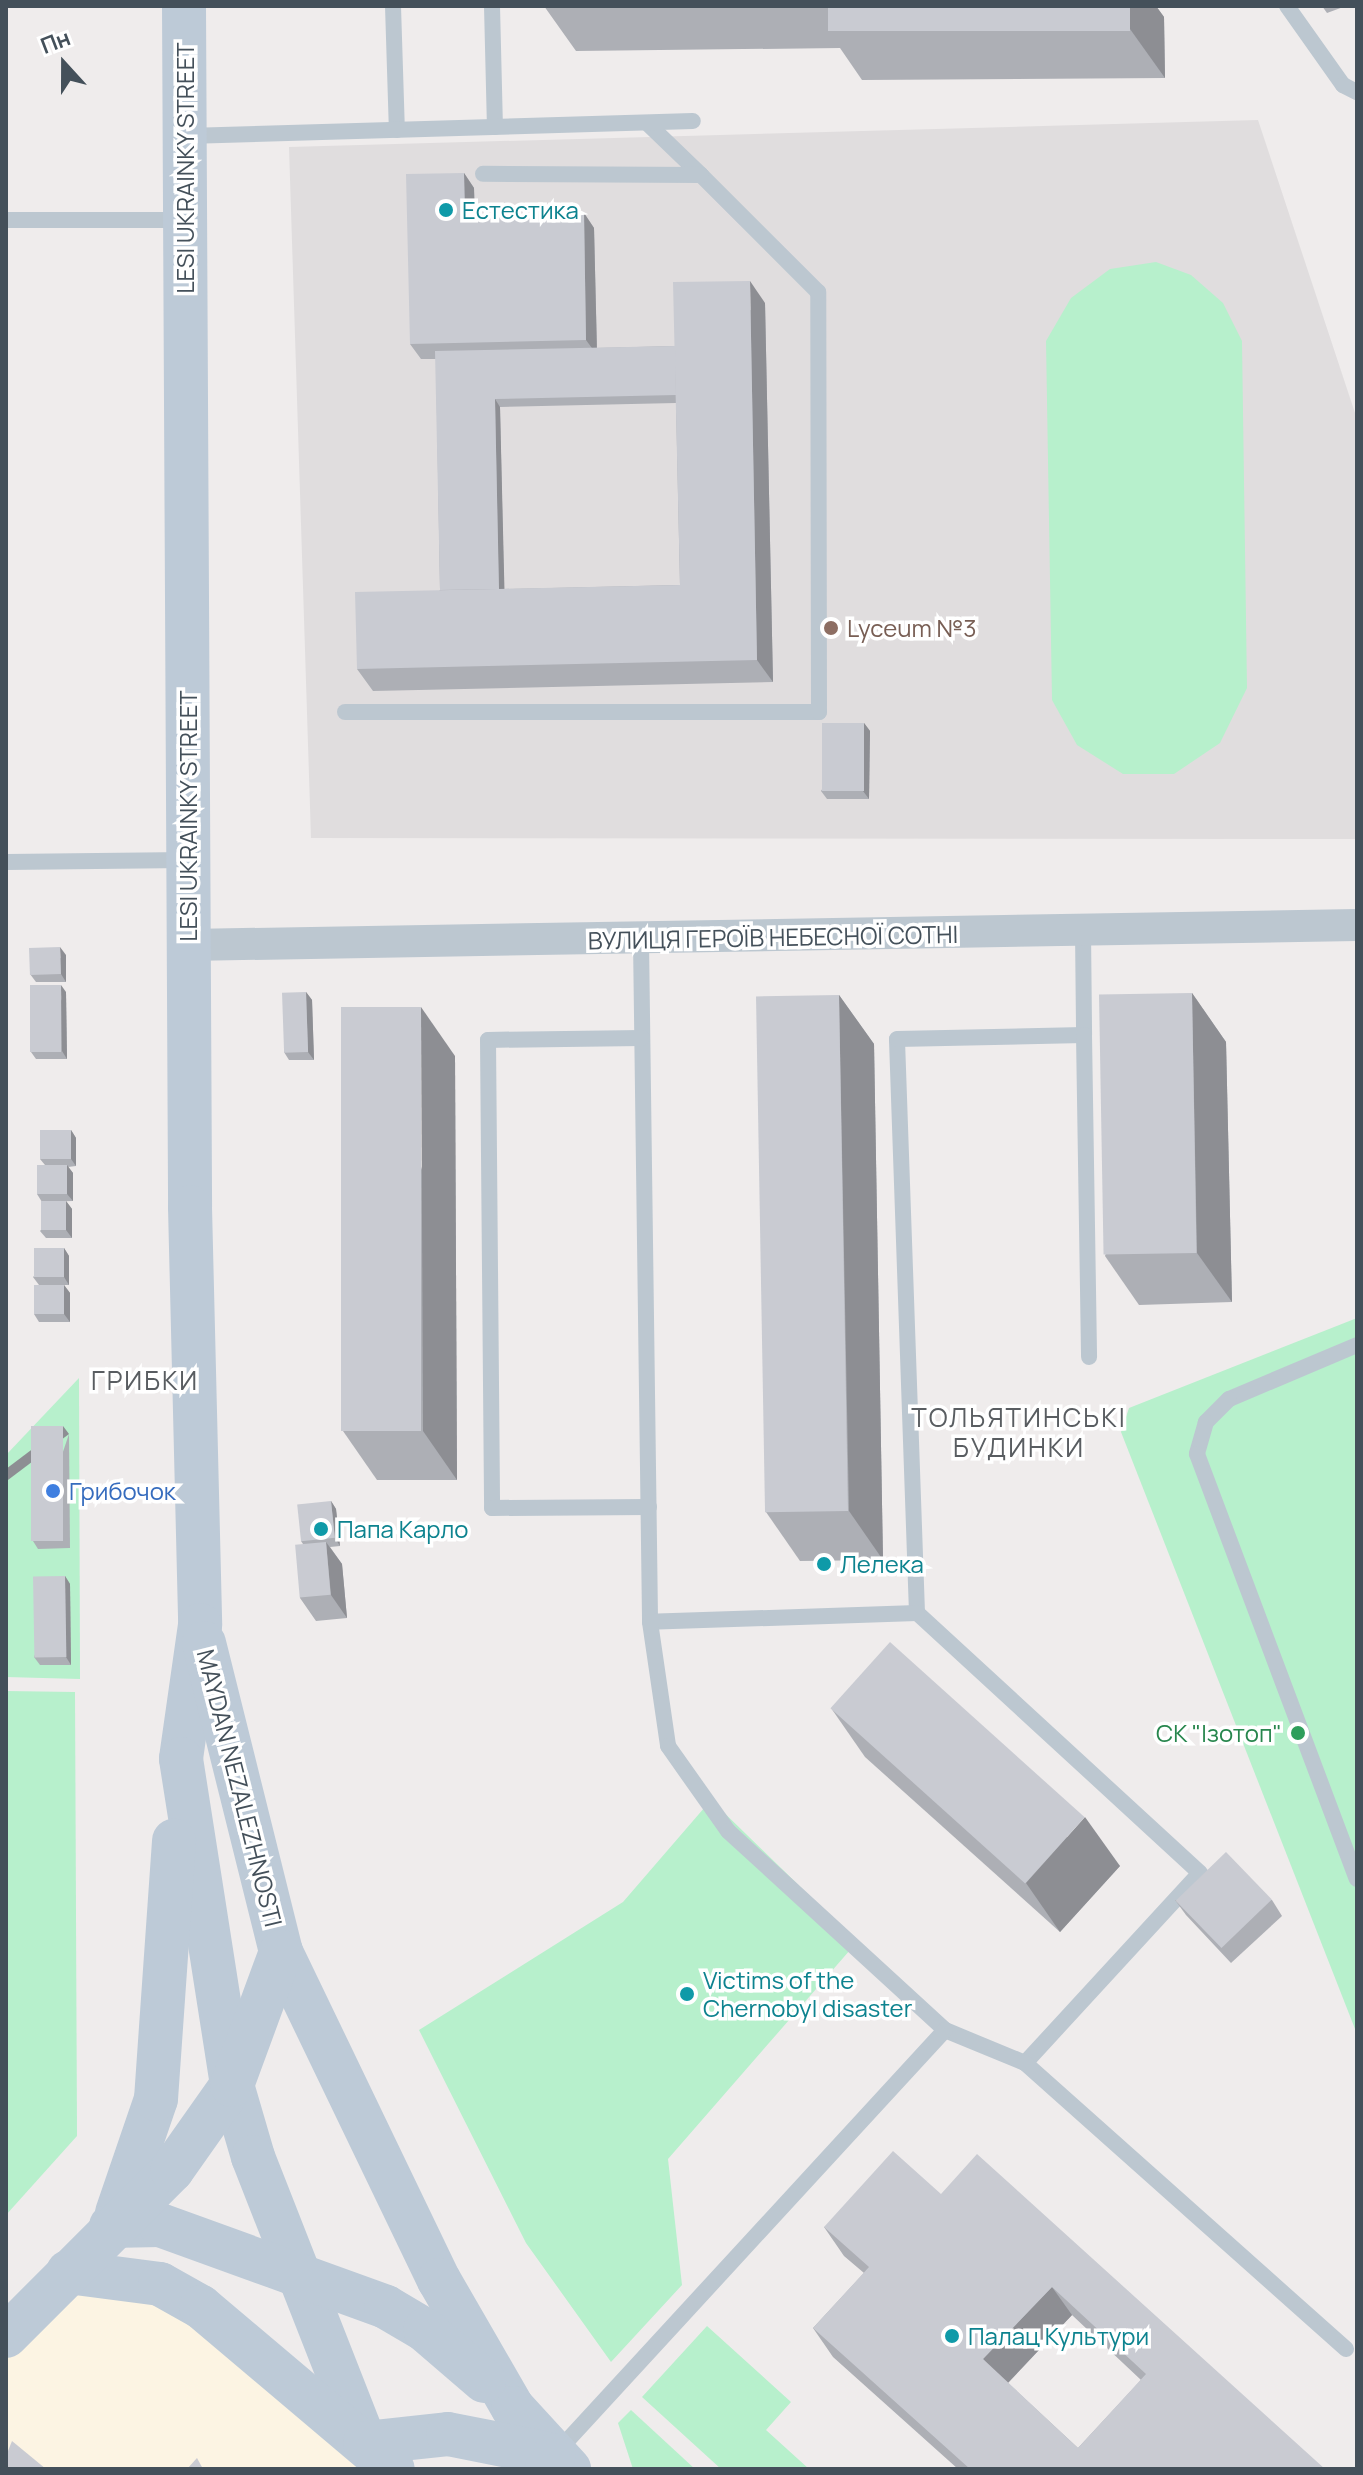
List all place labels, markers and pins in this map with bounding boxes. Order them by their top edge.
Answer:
place label: Естестика [462,196,579,224]
marker: Естестика [437,201,455,219]
place label: Lyceum №3 [847,614,976,642]
marker: Lyceum №3 [822,619,840,637]
place label: Грибочок [69,1477,176,1505]
marker: Грибочок [44,1482,62,1500]
place label: Папа Карло [337,1515,469,1543]
marker: Папа Карло [312,1520,330,1538]
place label: Лелека [840,1550,924,1578]
marker: Лелека [815,1555,833,1573]
place label: СК "Ізотоп" [1156,1719,1282,1747]
marker: СК "Ізотоп" [1289,1724,1307,1742]
place label: Victims of the Chernobyl disaster [703,1966,912,2022]
marker: Victims of the Chernobyl disaster [678,1985,696,2003]
place label: Палац Культури [968,2322,1149,2350]
marker: Палац Культури [943,2327,961,2345]

